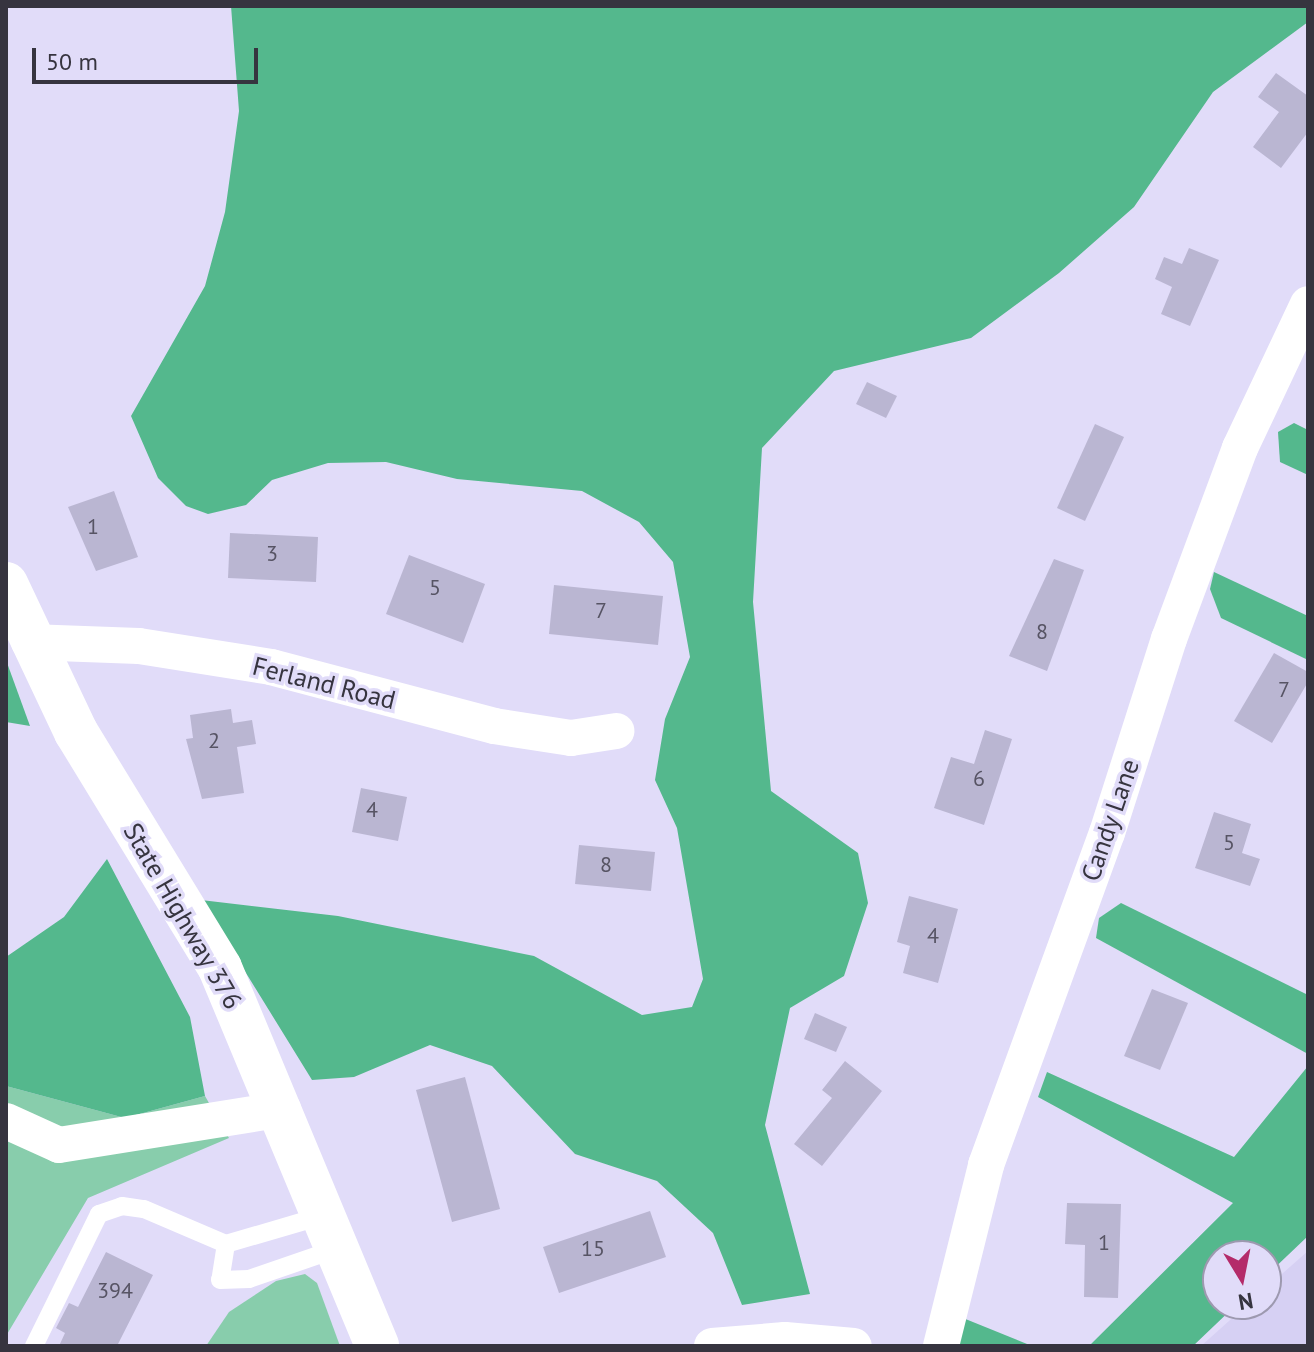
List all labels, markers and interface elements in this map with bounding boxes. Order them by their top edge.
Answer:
scale bar [36,32,262,82]
text: 50 m [46,46,98,77]
house number: 1 [87,514,99,540]
house number: 3 [266,541,278,567]
house number: 5 [429,575,441,601]
house number: 7 [595,598,607,624]
house number: 8 [1036,619,1048,645]
street label: Ferland Road [249,650,399,716]
house number: 7 [1278,677,1290,703]
house number: 2 [208,728,220,754]
street label: Candy Lane [1074,754,1146,886]
house number: 6 [973,766,985,792]
house number: 4 [366,797,378,823]
street label: State Highway 376 [117,817,249,1015]
house number: 5 [1223,830,1235,856]
house number: 8 [600,852,612,878]
house number: 4 [927,923,939,949]
house number: 1 [1098,1230,1110,1256]
house number: 15 [581,1236,605,1262]
north arrow [1202,1240,1282,1320]
house number: 394 [97,1278,133,1304]
text: N [1236,1287,1255,1317]

